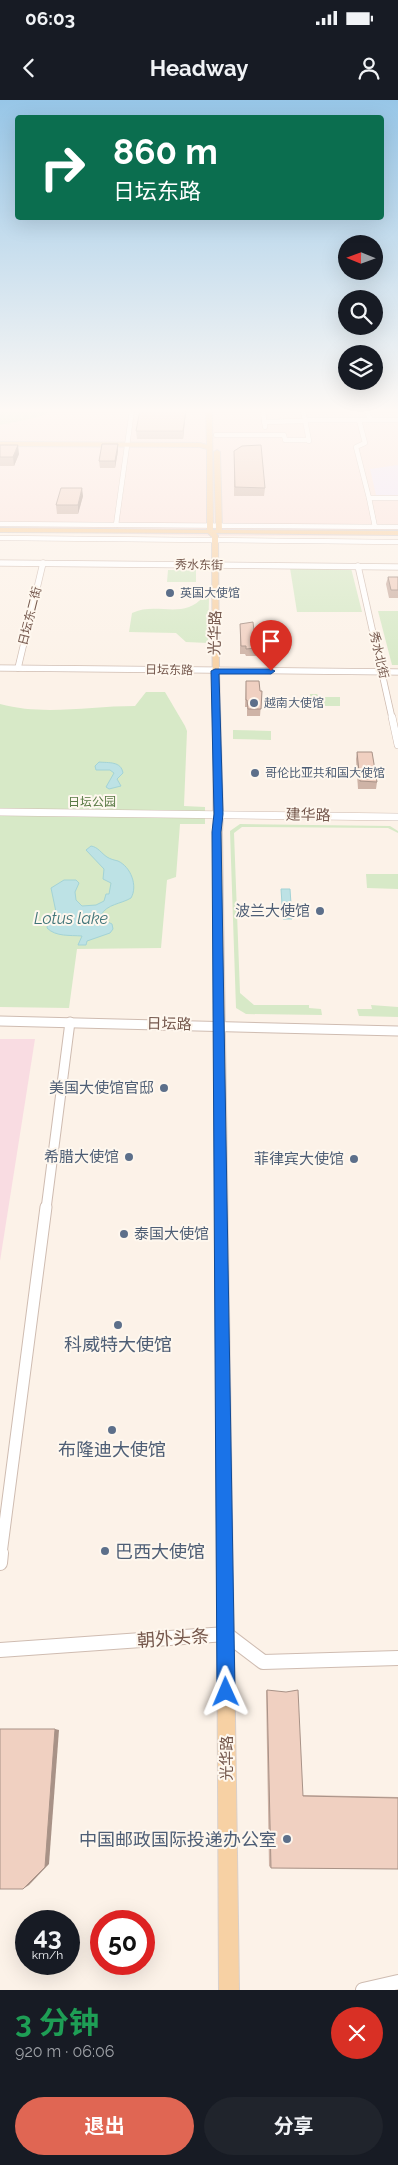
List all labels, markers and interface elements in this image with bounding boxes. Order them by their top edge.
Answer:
text: 06:03 [25,7,75,29]
icon: back [15,54,43,82]
icon: person [355,54,383,82]
text: Headway [150,55,248,81]
text: 860 m [113,131,218,172]
icon: right [30,135,95,200]
text: 日坛东路 [113,178,201,204]
north arrow [338,235,382,280]
map controls [338,235,383,390]
button: search [338,290,383,335]
button: layers [338,345,383,390]
street label: 秀水东街 [175,558,223,572]
street label: 日坛东二街 [16,585,44,647]
place label: 英国大使馆 [180,586,240,600]
marker: 英国大使馆 [164,587,176,599]
street label: 光华路 [206,610,224,656]
pin [250,620,292,671]
icon: arrive [257,627,285,655]
street label: 秀水北街 [367,630,391,680]
street label: 日坛东路 [145,663,193,677]
place label: 越南大使馆 [264,696,324,710]
marker: 越南大使馆 [248,697,260,709]
place label: 哥伦比亚共和国大使馆 [265,766,385,780]
marker: 哥伦比亚共和国大使馆 [249,767,261,779]
park label: 日坛公园 [68,795,116,809]
street label: 建华路 [285,806,331,824]
place label: 波兰大使馆 [235,902,310,920]
marker: 波兰大使馆 [314,905,326,917]
water label: Lotus lake [34,909,108,928]
street label: 日坛路 [146,1015,192,1033]
place label: 美国大使馆官邸 [49,1079,154,1097]
marker: 美国大使馆官邸 [158,1082,170,1094]
place label: 希腊大使馆 [44,1148,119,1166]
place label: 菲律宾大使馆 [254,1150,344,1168]
marker: 希腊大使馆 [123,1151,135,1163]
marker: 菲律宾大使馆 [348,1153,360,1165]
place label: 泰国大使馆 [134,1225,209,1243]
marker: 泰国大使馆 [118,1228,130,1240]
marker: 科威特大使馆 [112,1319,124,1331]
place label: 科威特大使馆 [64,1334,172,1355]
marker: 布隆迪大使馆 [106,1424,118,1436]
place label: 布隆迪大使馆 [58,1439,166,1460]
place label: 巴西大使馆 [115,1541,205,1562]
marker: 巴西大使馆 [99,1545,111,1557]
street label: 朝外头条 [136,1625,210,1651]
position arrow [199,1665,251,1717]
street label: 光华路 [218,1735,236,1781]
place label: 中国邮政国际投递办公室 [79,1829,277,1850]
marker: 中国邮政国际投递办公室 [281,1833,293,1845]
speed limit sign: 50 [90,1910,155,1975]
text: 43 [33,1921,62,1951]
text: km/h [32,1948,63,1962]
text: 3 分钟 [15,2005,99,2040]
button: close [331,2007,383,2059]
text: 920 m · 06:06 [15,2042,114,2061]
button: 退出 [15,2097,194,2155]
button: 分享 [204,2097,383,2155]

